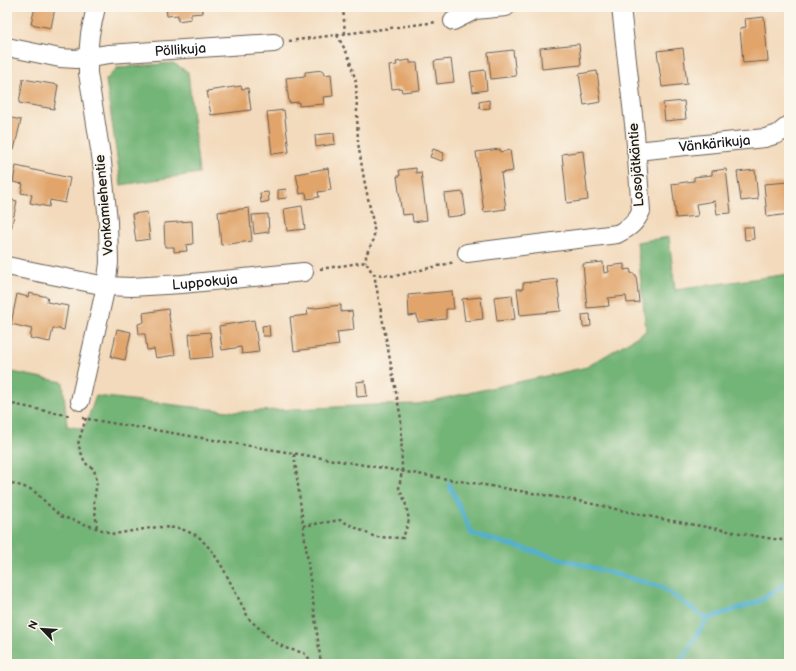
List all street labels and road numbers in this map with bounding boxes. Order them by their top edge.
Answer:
street label: Pöllikuja [154,39,207,59]
street label: Losojätkäntie [625,122,647,208]
street label: Vänkärikuja [678,131,751,155]
street label: Vonkamiehentie [91,154,117,256]
street label: Luppokuja [171,270,238,293]

